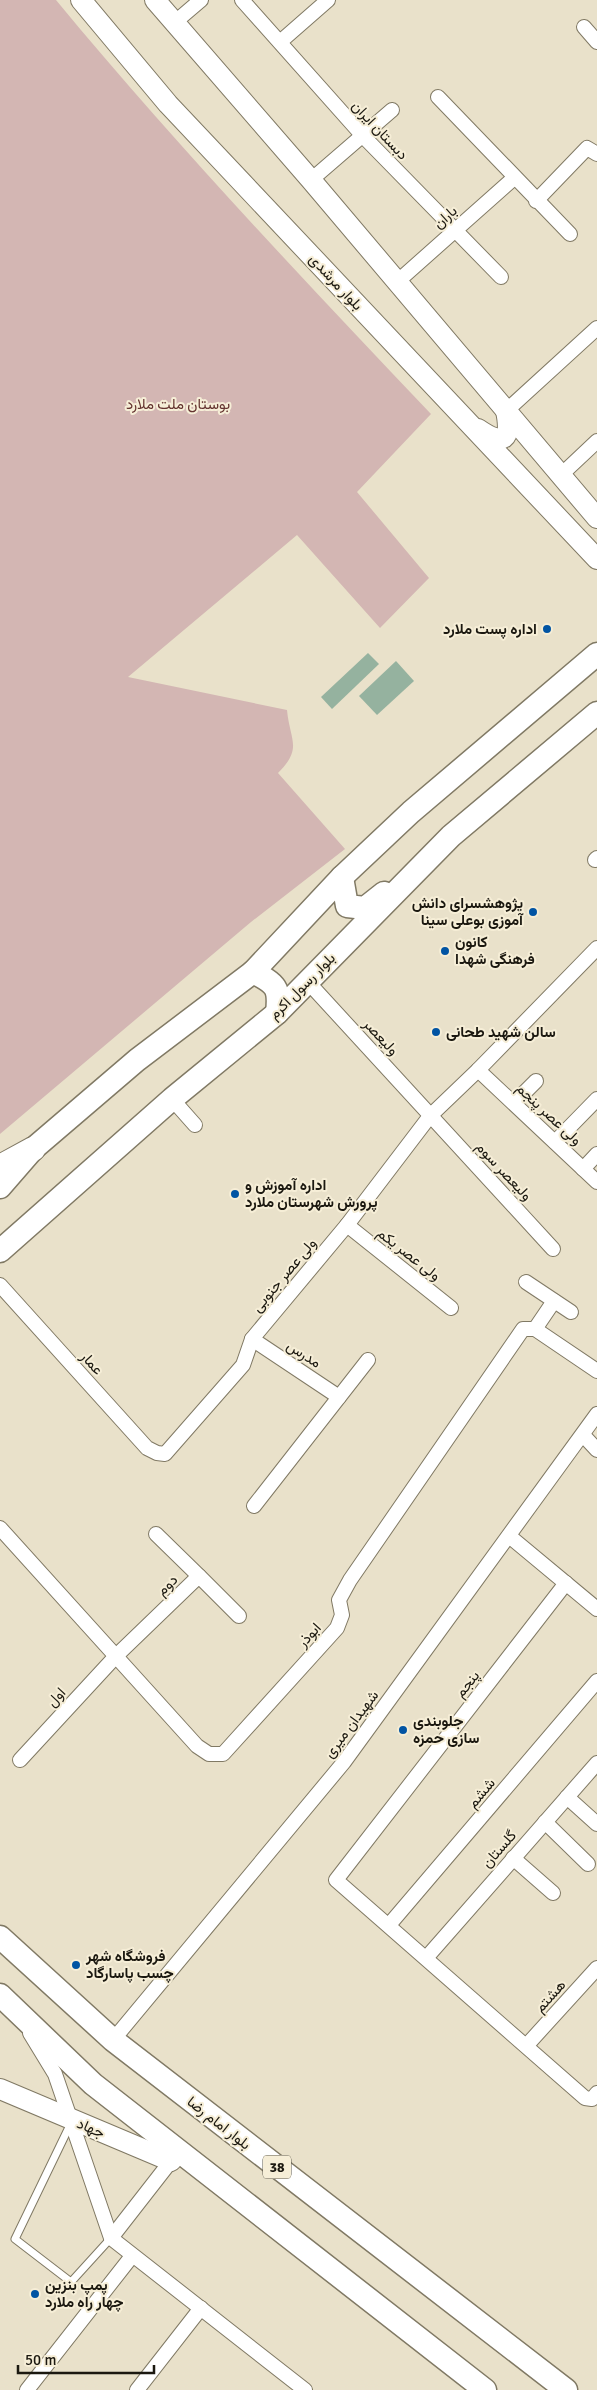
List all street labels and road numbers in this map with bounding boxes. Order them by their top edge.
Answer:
street label: دبستان ایران [348,97,412,163]
street label: باران [429,202,461,232]
street label: بلوار مرشدی [305,250,367,315]
street label: بلوار رسول اکرم [265,949,340,1024]
street label: ولیعصر [359,1014,402,1059]
street label: ولی عصر پنجم [512,1079,586,1150]
street label: ولیعصر سوم [471,1138,536,1205]
street label: ولی عصر یکم [373,1224,444,1285]
street label: ولی عصر جنوبی [248,1234,321,1316]
street label: مدرس [283,1336,325,1373]
street label: عمار [76,1347,107,1379]
street label: دوم [153,1571,182,1600]
street label: ابوذر [293,1619,325,1652]
street label: پنجم [451,1667,484,1702]
street label: اول [43,1684,69,1710]
street label: شهیدان میری [320,1687,383,1762]
street label: ششم [463,1774,500,1812]
street label: گلستان [478,1826,520,1871]
street label: هشتم [531,1976,570,2017]
street label: بلوار امام رضا [183,2093,254,2154]
street label: جهاد [74,2114,108,2142]
road number: 38 [263,2156,291,2178]

